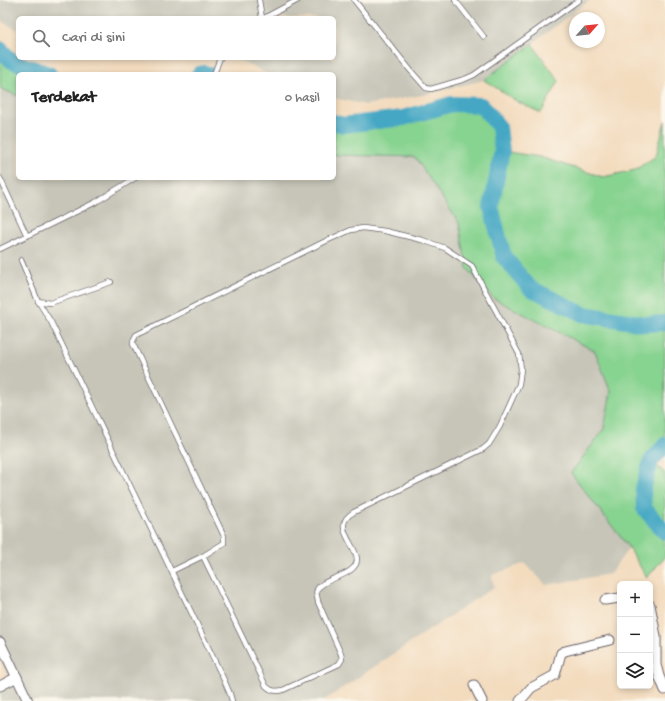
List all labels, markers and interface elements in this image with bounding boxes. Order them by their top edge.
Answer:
north arrow [569,12,605,48]
search box [16,16,336,60]
icon: search [30,27,52,49]
text: Cari di sini [62,29,125,47]
text: Terdekat [32,88,96,108]
text: 0 hasil [285,91,320,106]
map controls [617,581,653,689]
button: + [617,581,653,617]
button: − [617,617,653,653]
button: layers [617,653,653,689]

